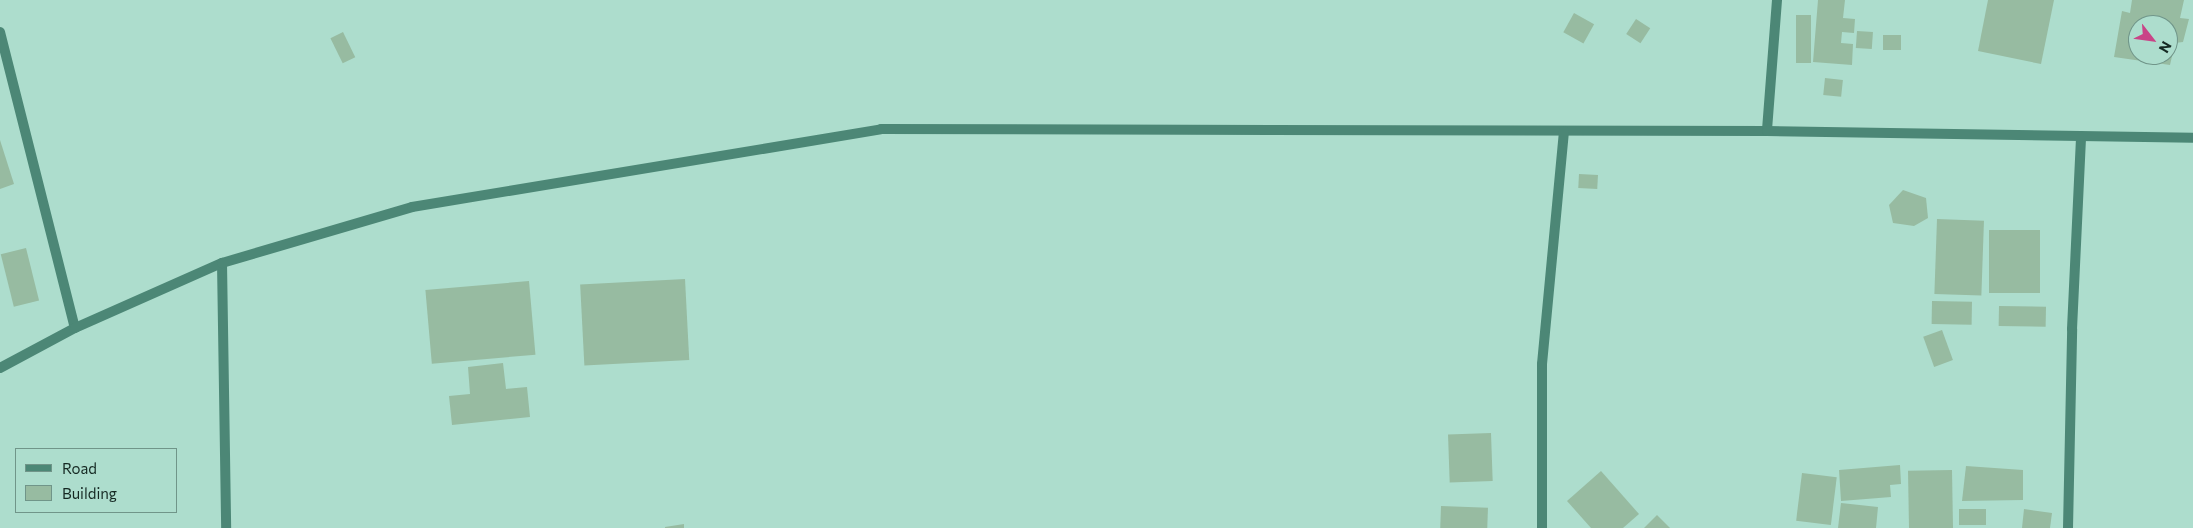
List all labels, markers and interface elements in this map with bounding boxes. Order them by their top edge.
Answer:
north arrow [2128,15,2178,65]
text: N [2156,38,2176,56]
legend [15,448,178,513]
text: Road [62,459,97,477]
text: Building [62,484,117,502]

